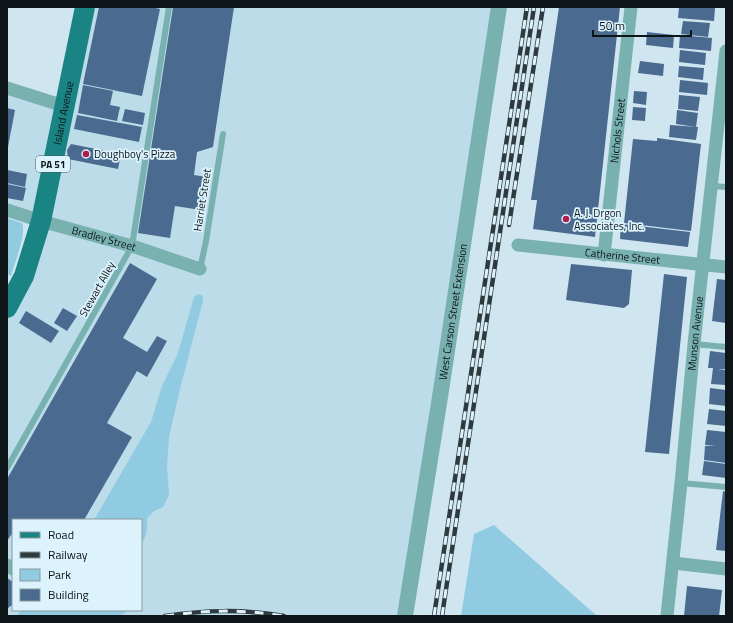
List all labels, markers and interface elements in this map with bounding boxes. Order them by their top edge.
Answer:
scale bar [593,12,691,38]
text: 50 m [599,16,625,35]
street label: Island Avenue [49,79,78,146]
street label: Nichols Street [606,97,629,164]
place label: Doughboy's Pizza [94,146,176,162]
marker: Doughboy's Pizza [81,149,91,159]
road number: PA 51 [36,156,70,172]
street label: Harriet Street [189,167,215,232]
place label: A. J. Drgon Associates, Inc. [574,205,645,234]
marker: A. J. Drgon Associates, Inc. [561,214,571,224]
street label: Bradley Street [70,222,138,255]
street label: West Carson Street Extension [435,242,471,381]
street label: Catherine Street [584,244,661,268]
street label: Stewart Alley [75,258,119,320]
street label: Munson Avenue [684,295,707,371]
legend [12,519,142,611]
text: Road [48,525,74,544]
text: Railway [48,545,88,564]
text: Park [48,565,71,584]
text: Building [48,585,89,604]

